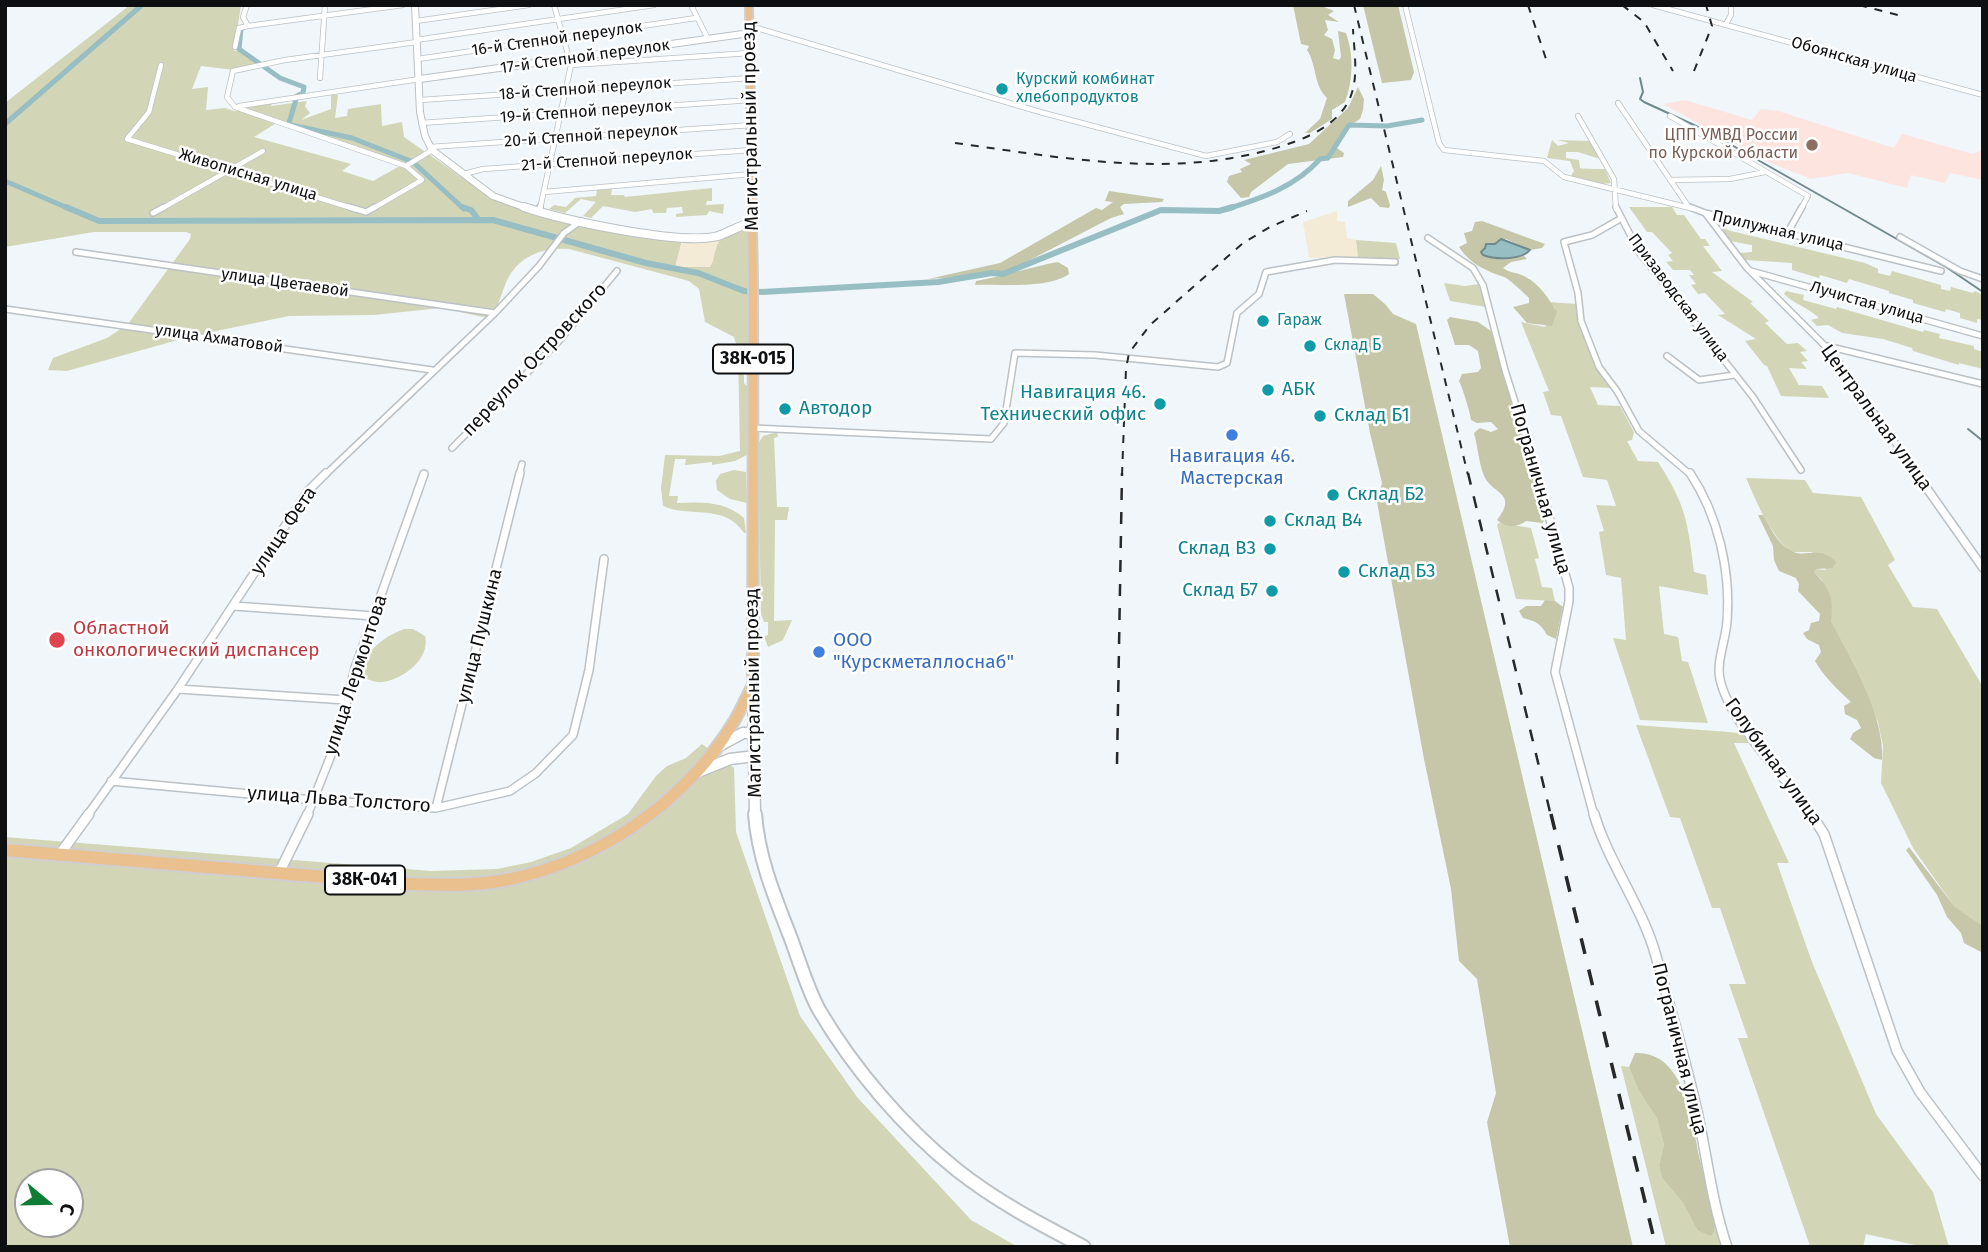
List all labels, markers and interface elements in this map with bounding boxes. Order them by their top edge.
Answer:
street label: 16-й Степной переулок [470,17,644,61]
street label: Магистральный проезд [738,21,764,231]
street label: Обоянская улица [1789,33,1919,87]
street label: 17-й Степной переулок [499,36,671,78]
place label: Курский комбинат хлебопродуктов [1016,70,1154,108]
street label: 18-й Степной переулок [498,73,672,105]
marker: Курский комбинат хлебопродуктов [994,81,1010,97]
street label: 19-й Степной переулок [499,96,673,128]
street label: 20-й Степной переулок [504,120,678,152]
place label: ЦПП УМВД России по Курской области [1648,126,1798,164]
marker: ЦПП УМВД России по Курской области [1804,137,1820,153]
street label: 21-й Степной переулок [521,144,693,176]
street label: Живописная улица [177,145,319,205]
street label: Прилужная улица [1710,207,1846,255]
street label: Призаводская улица [1624,230,1732,366]
street label: улица Цветаевой [220,265,350,301]
street label: переулок Островского [458,278,612,442]
street label: Лучистая улица [1808,278,1926,328]
place label: Гараж [1277,311,1322,331]
marker: Гараж [1255,313,1271,329]
street label: улица Ахматовой [154,321,284,357]
place label: Склад Б [1324,336,1381,356]
marker: Склад Б [1302,338,1318,354]
street label: Центральная улица [1815,340,1937,496]
road number: 38К-015 [713,344,793,374]
place label: АБК [1282,379,1315,401]
place label: Навигация 46. Технический офис [980,382,1146,426]
marker: АБК [1260,382,1276,398]
marker: Навигация 46. Технический офис [1152,396,1168,412]
place label: Автодор [799,398,872,420]
marker: Автодор [777,401,793,417]
street label: Пограничная улица [1505,401,1575,577]
place label: Склад Б1 [1334,405,1410,427]
marker: Склад Б1 [1312,408,1328,424]
marker: Навигация 46. Мастерская [1224,427,1240,443]
place label: Навигация 46. Мастерская [1169,446,1295,490]
street label: улица Фета [246,483,322,579]
place label: Склад Б2 [1347,484,1424,506]
marker: Склад Б2 [1325,487,1341,503]
place label: Склад В4 [1284,510,1363,532]
marker: Склад В4 [1262,513,1278,529]
place label: Склад В3 [1178,538,1256,560]
marker: Склад В3 [1262,541,1278,557]
place label: Склад Б3 [1358,561,1435,583]
marker: Склад Б3 [1336,564,1352,580]
street label: улица Пушкина [452,566,508,706]
place label: Склад Б7 [1182,580,1258,602]
marker: Склад Б7 [1264,583,1280,599]
street label: Магистральный проезд [741,588,767,798]
street label: улица Лермонтова [319,592,393,758]
place label: Областной онкологический диспансер [73,618,319,662]
marker: Областной онкологический диспансер [47,630,67,650]
place label: ООО "Курскметаллоснаб" [833,630,1014,674]
marker: ООО "Курскметаллоснаб" [811,644,827,660]
street label: Голубиная улица [1719,694,1827,830]
street label: улица Льва Толстого [246,782,432,818]
road number: 38К-041 [325,866,405,894]
street label: Пограничная улица [1647,961,1711,1137]
north arrow [14,1168,84,1238]
text: С [55,1200,80,1218]

